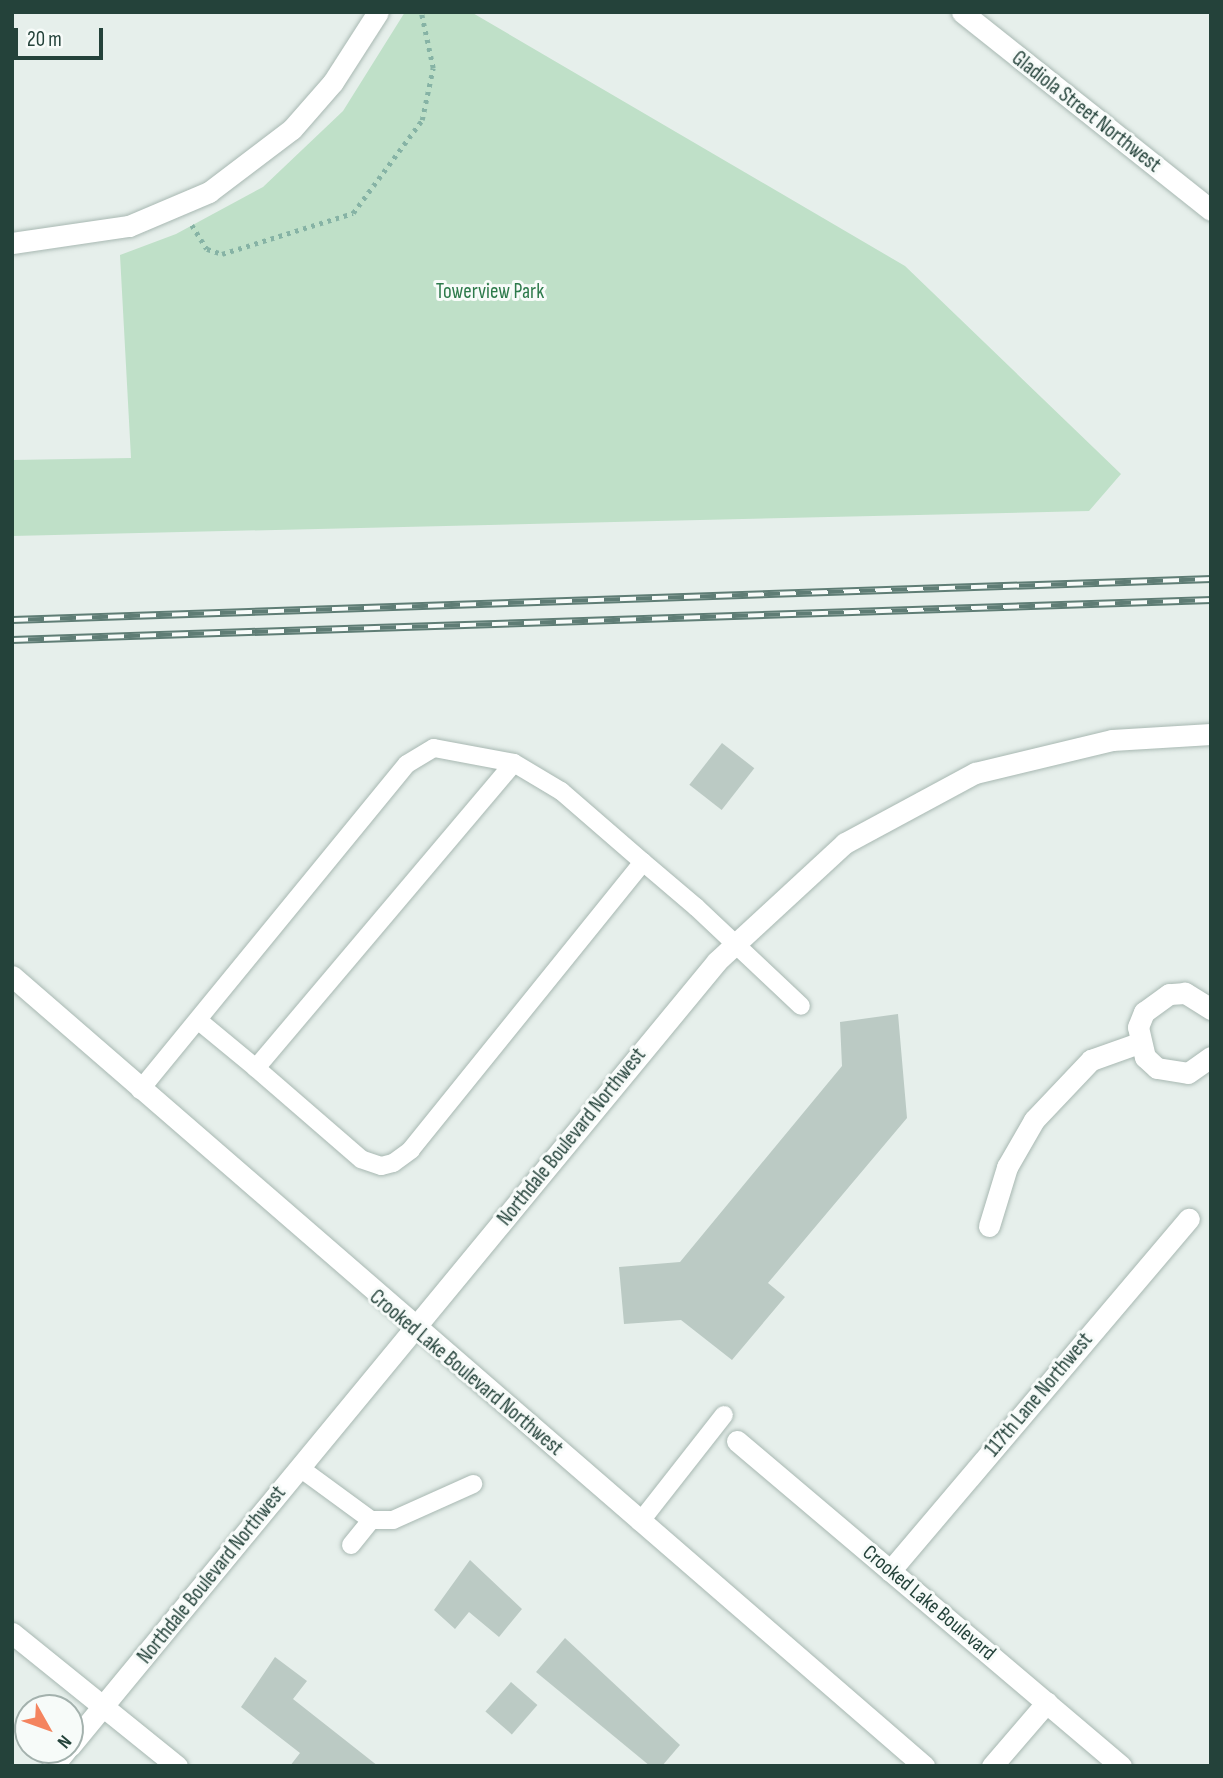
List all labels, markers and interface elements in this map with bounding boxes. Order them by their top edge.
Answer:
scale bar [18,14,107,58]
text: 20 m [27,27,62,52]
street label: Gladiola Street Northwest [1007,46,1165,178]
park label: Towerview Park [436,279,544,305]
street label: Northdale Boulevard Northwest [493,1043,651,1231]
street label: Crooked Lake Boulevard Northwest [364,1285,568,1461]
street label: 117th Lane Northwest [980,1328,1098,1462]
street label: Northdale Boulevard Northwest [133,1481,291,1669]
street label: Crooked Lake Boulevard [857,1540,1001,1666]
north arrow [14,1694,84,1764]
text: N [52,1730,76,1753]

